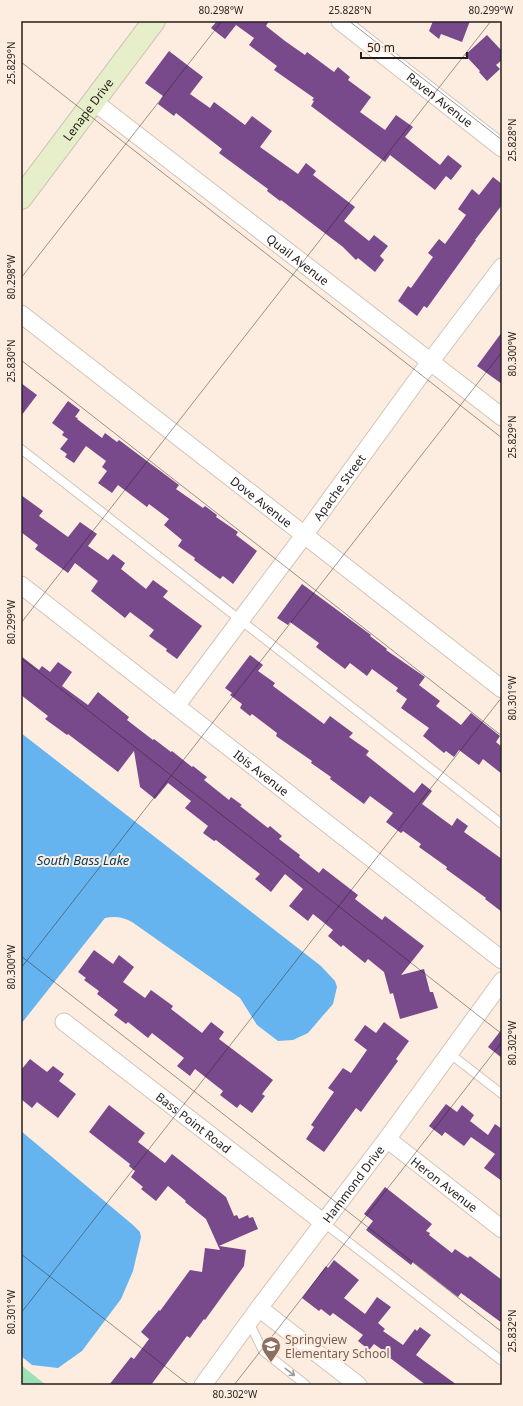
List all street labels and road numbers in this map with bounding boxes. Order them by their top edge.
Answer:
street label: Raven Avenue [403,68,477,131]
street label: Lenape Drive [59,74,117,144]
street label: Quail Avenue [263,230,333,289]
street label: Apache Street [309,450,369,524]
street label: Dove Avenue [227,472,296,531]
street label: Ibis Avenue [230,746,293,800]
street label: Bass Point Road [153,1088,235,1157]
street label: Hammond Drive [318,1141,388,1226]
street label: Heron Avenue [408,1153,482,1216]

